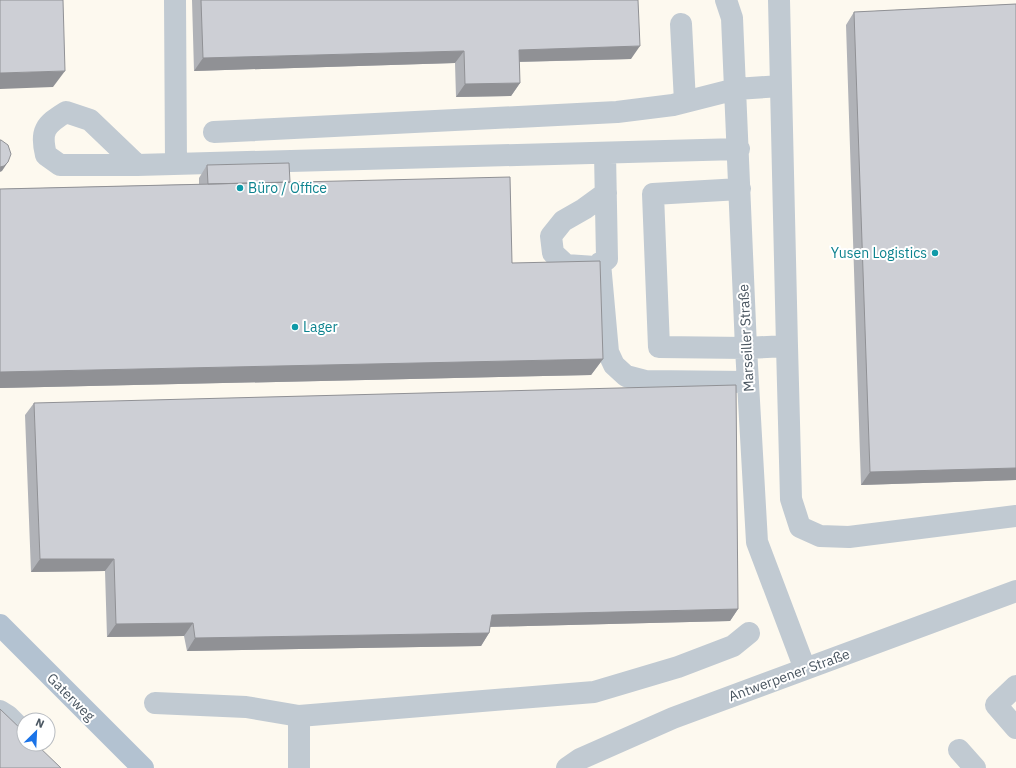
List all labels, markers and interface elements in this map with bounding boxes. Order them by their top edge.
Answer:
place label: Büro / Office [248,179,327,197]
marker: Büro / Office [235,183,245,193]
place label: Yusen Logistics [831,244,927,262]
marker: Yusen Logistics [930,248,940,258]
street label: Marseiller Straße [734,283,758,392]
place label: Lager [303,318,338,336]
marker: Lager [290,322,300,332]
street label: Antwerpener Straße [726,645,852,705]
street label: Gaterweg [43,669,99,725]
north arrow [16,712,56,752]
text: N [34,715,47,731]

